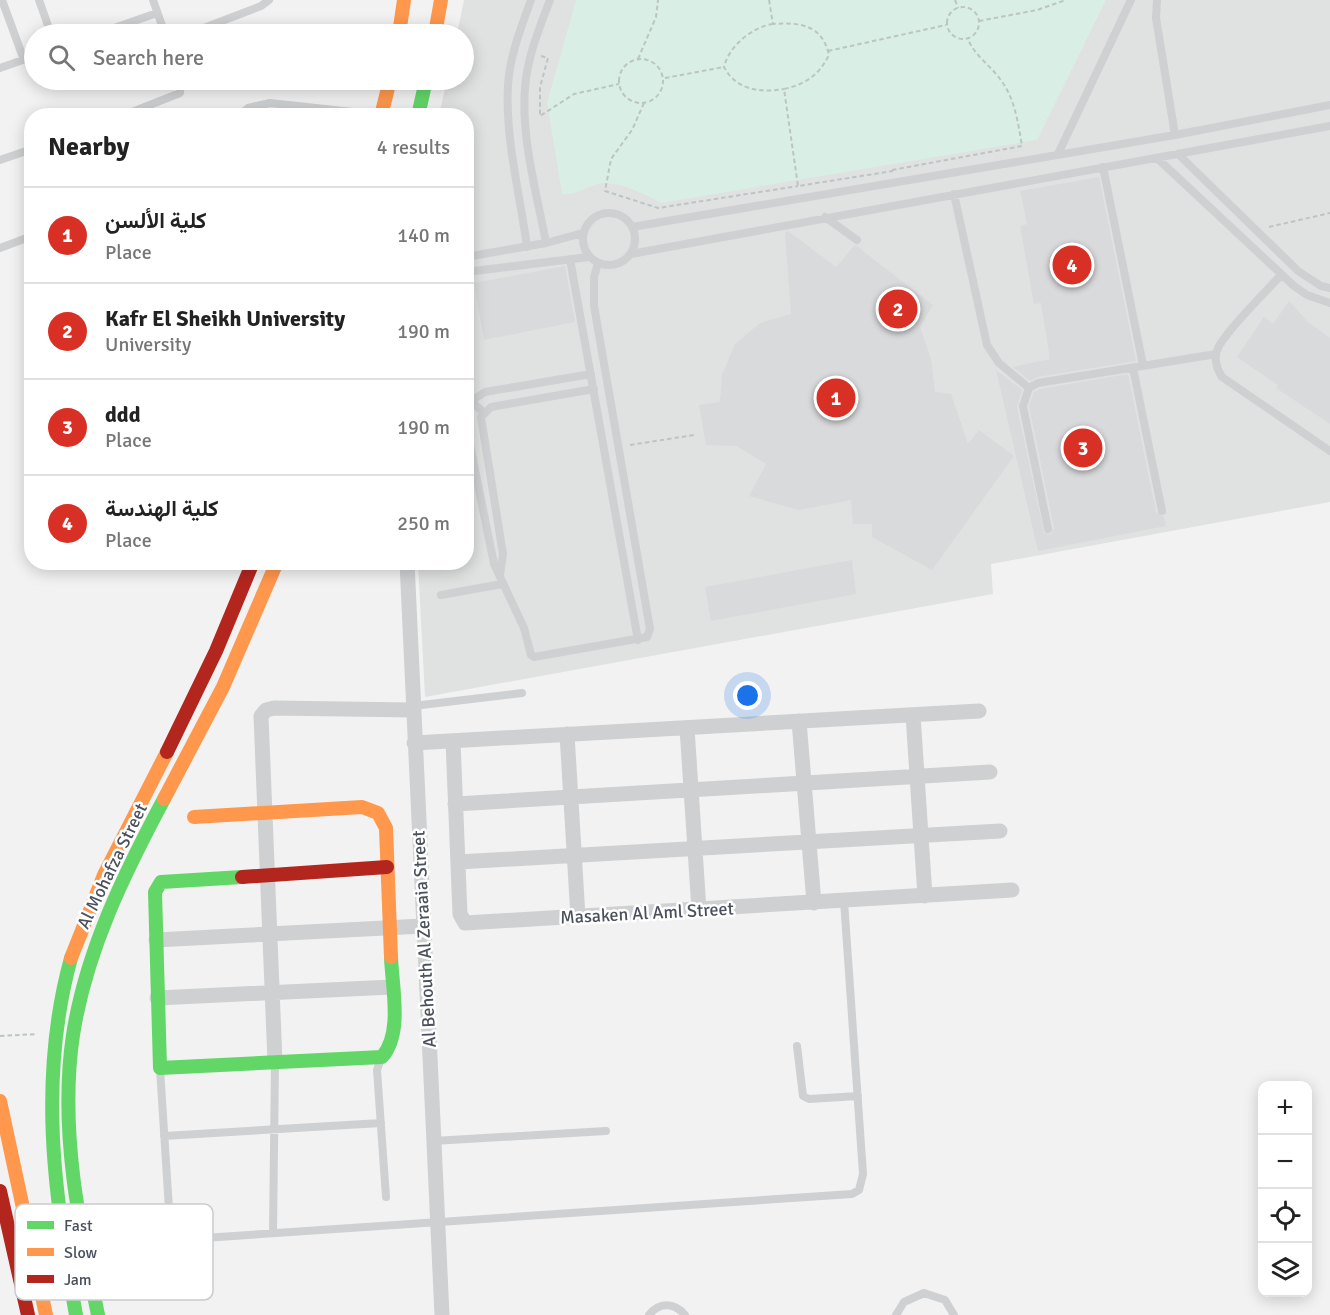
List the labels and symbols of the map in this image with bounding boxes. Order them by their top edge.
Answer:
pin: 4 [1052,242,1092,288]
pin: 2 [878,286,918,332]
pin: 1 [816,376,856,420]
pin: 3 [1064,426,1102,470]
your location [733,681,762,710]
street label: Al Mohafza Street [72,800,152,932]
street label: Al Behouth Al Zeraaia Street [407,830,441,1048]
street label: Masaken Al Aml Street [560,897,734,929]
legend [15,1204,213,1300]
text: Fast [64,1216,93,1236]
text: Slow [64,1243,98,1263]
text: Jam [64,1270,92,1290]

